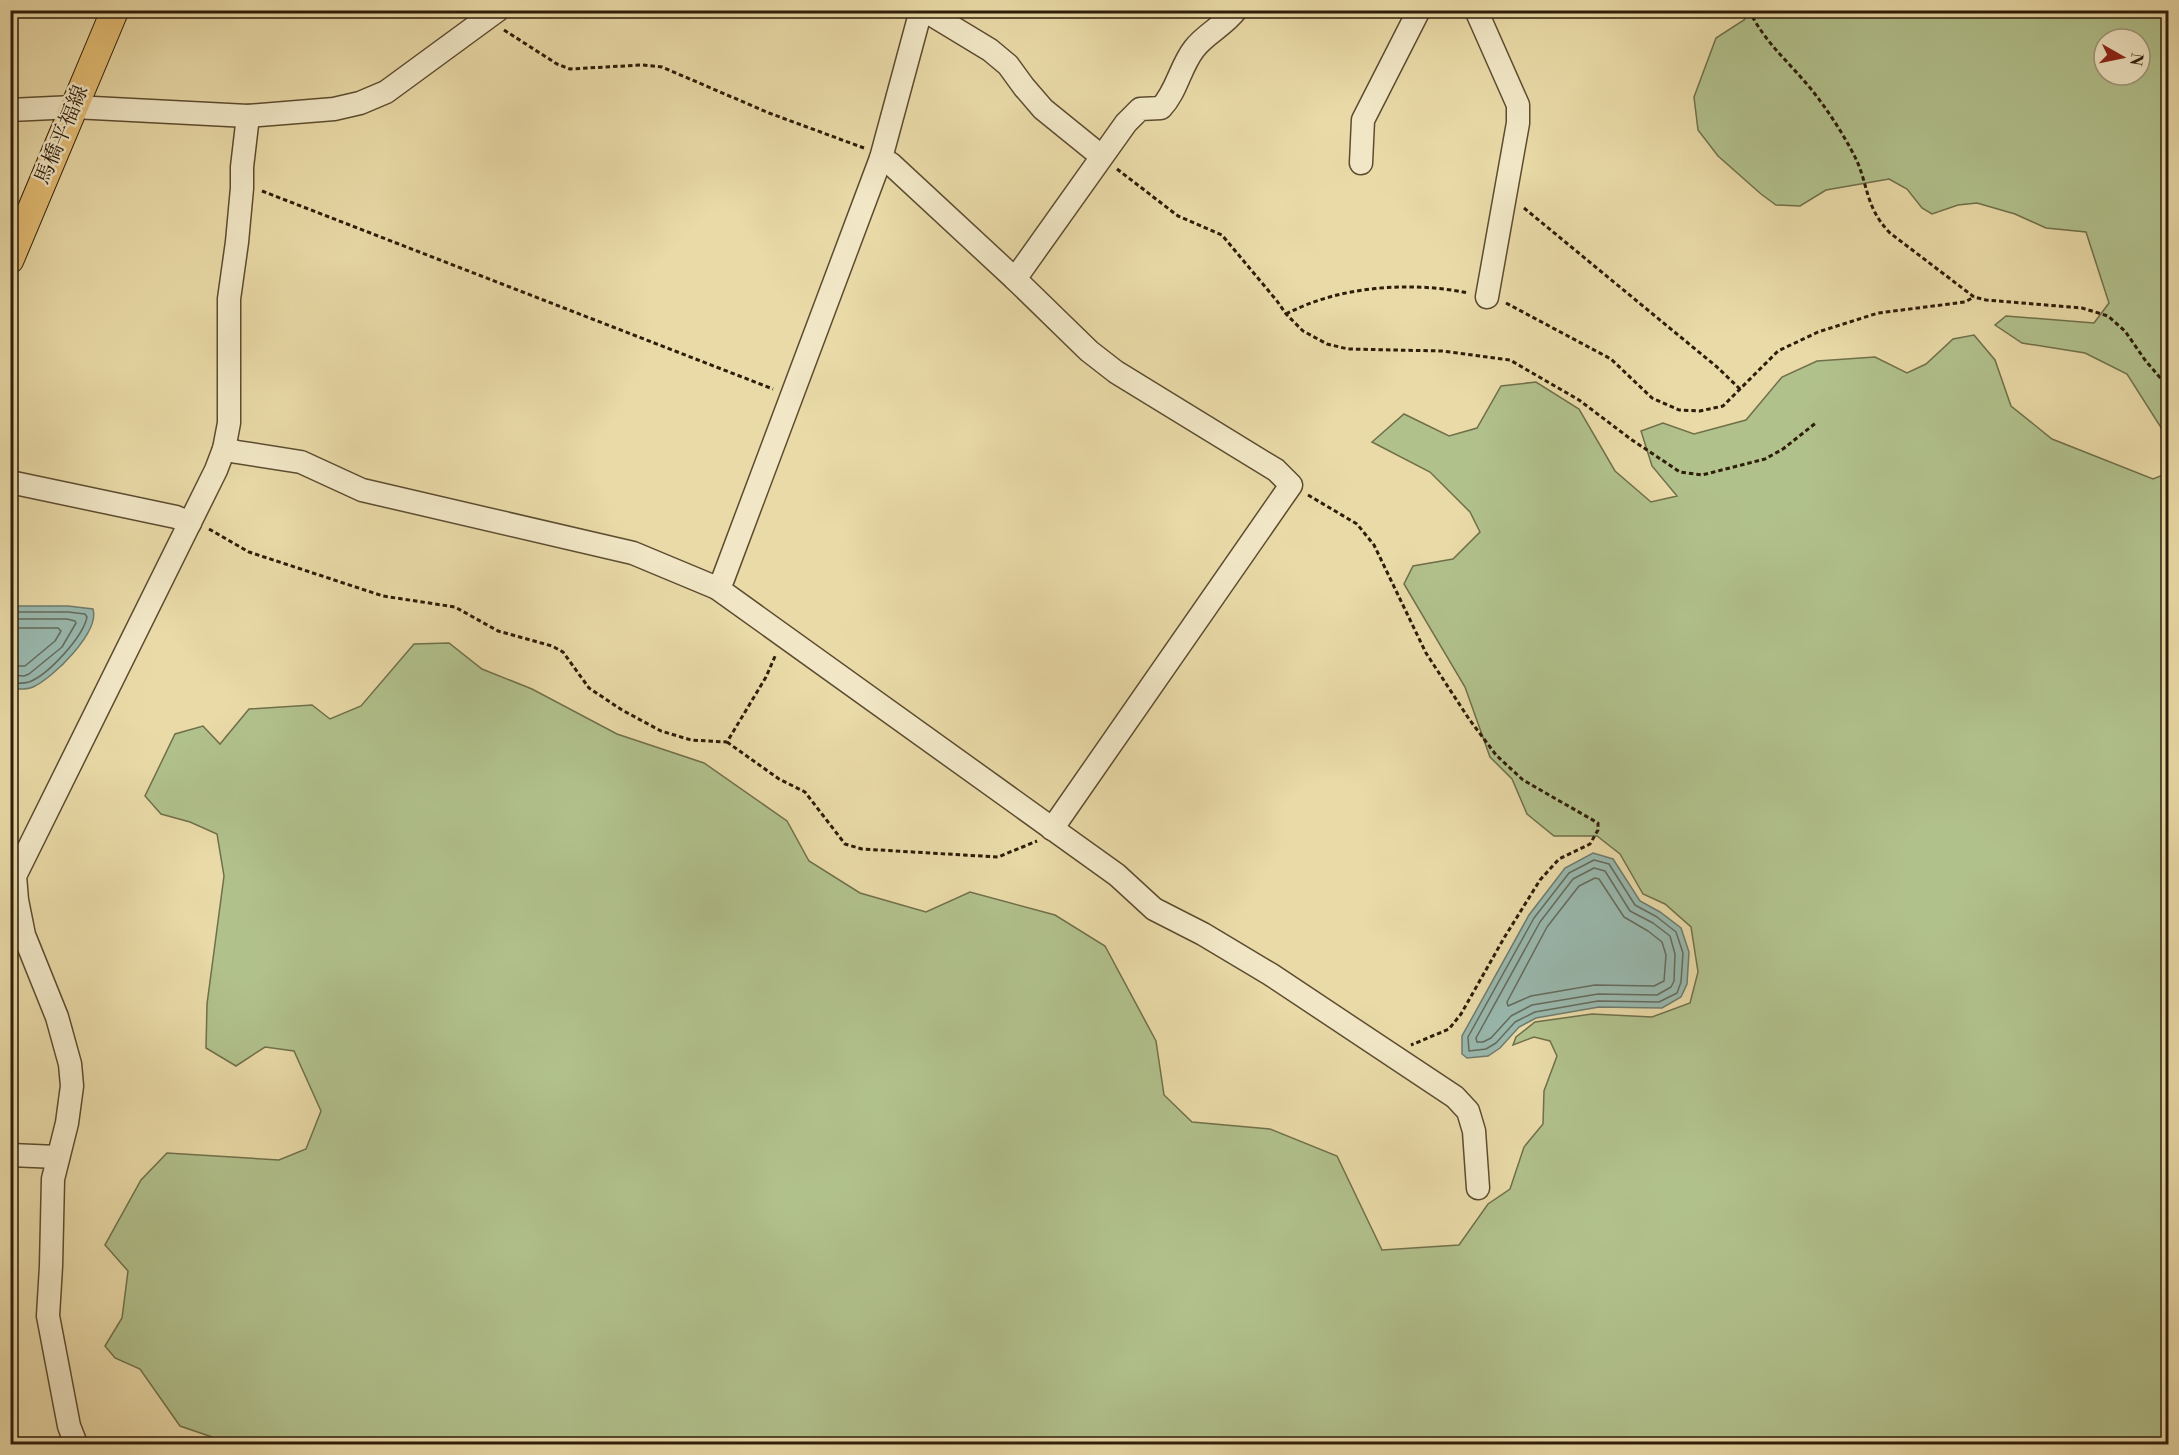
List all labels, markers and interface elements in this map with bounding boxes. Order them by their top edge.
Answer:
north arrow [2092,27,2152,87]
text: N [2125,51,2147,67]
street label: 馬橋平福線 [30,82,94,188]

